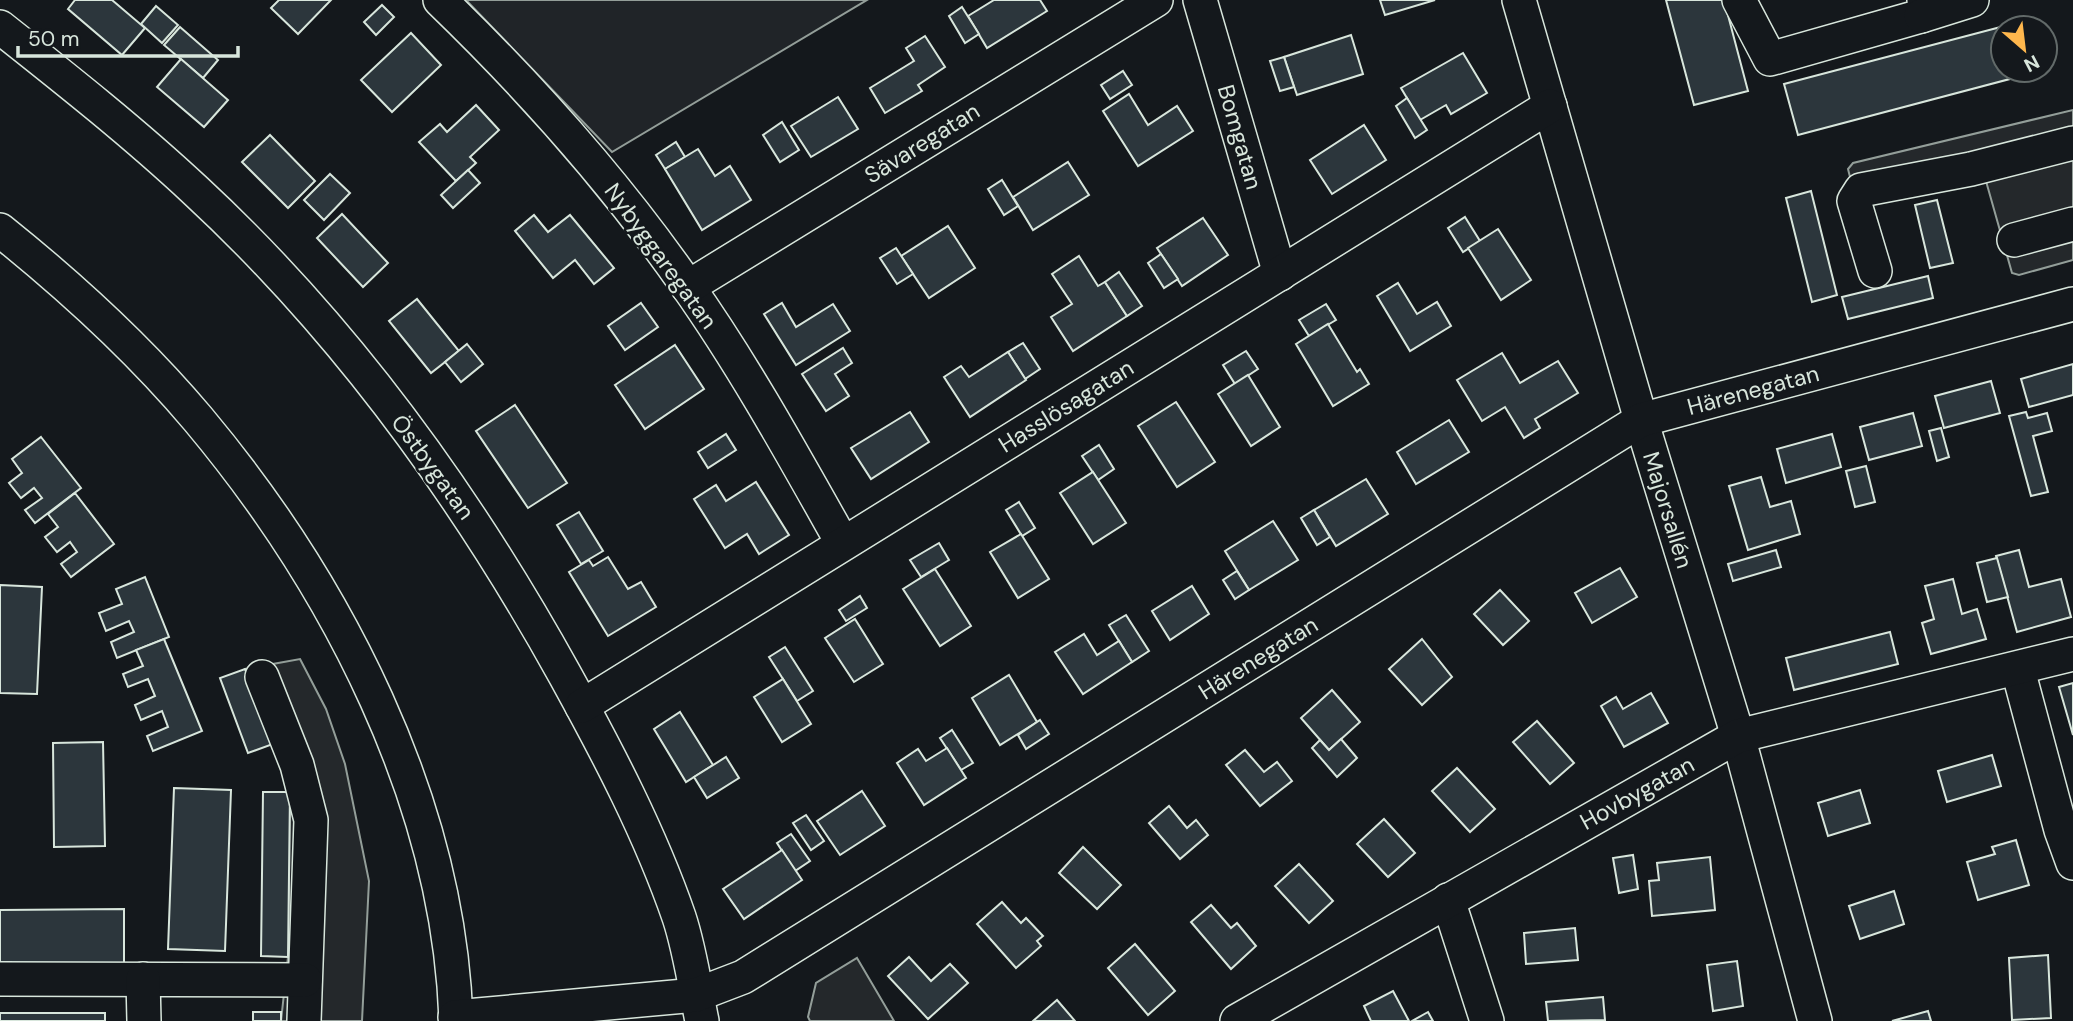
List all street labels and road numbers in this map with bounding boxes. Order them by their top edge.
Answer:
street label: Bomgatan [1211,81,1269,193]
street label: Sävaregatan [859,96,985,190]
street label: Nybyggaregatan [598,177,724,335]
street label: Hasslösagatan [993,353,1139,459]
street label: Härenegatan [1684,358,1822,422]
street label: Östbygatan [385,408,481,526]
street label: Majorsallén [1636,448,1700,572]
street label: Härenegatan [1193,609,1323,707]
street label: Hovbygatan [1575,749,1699,837]

